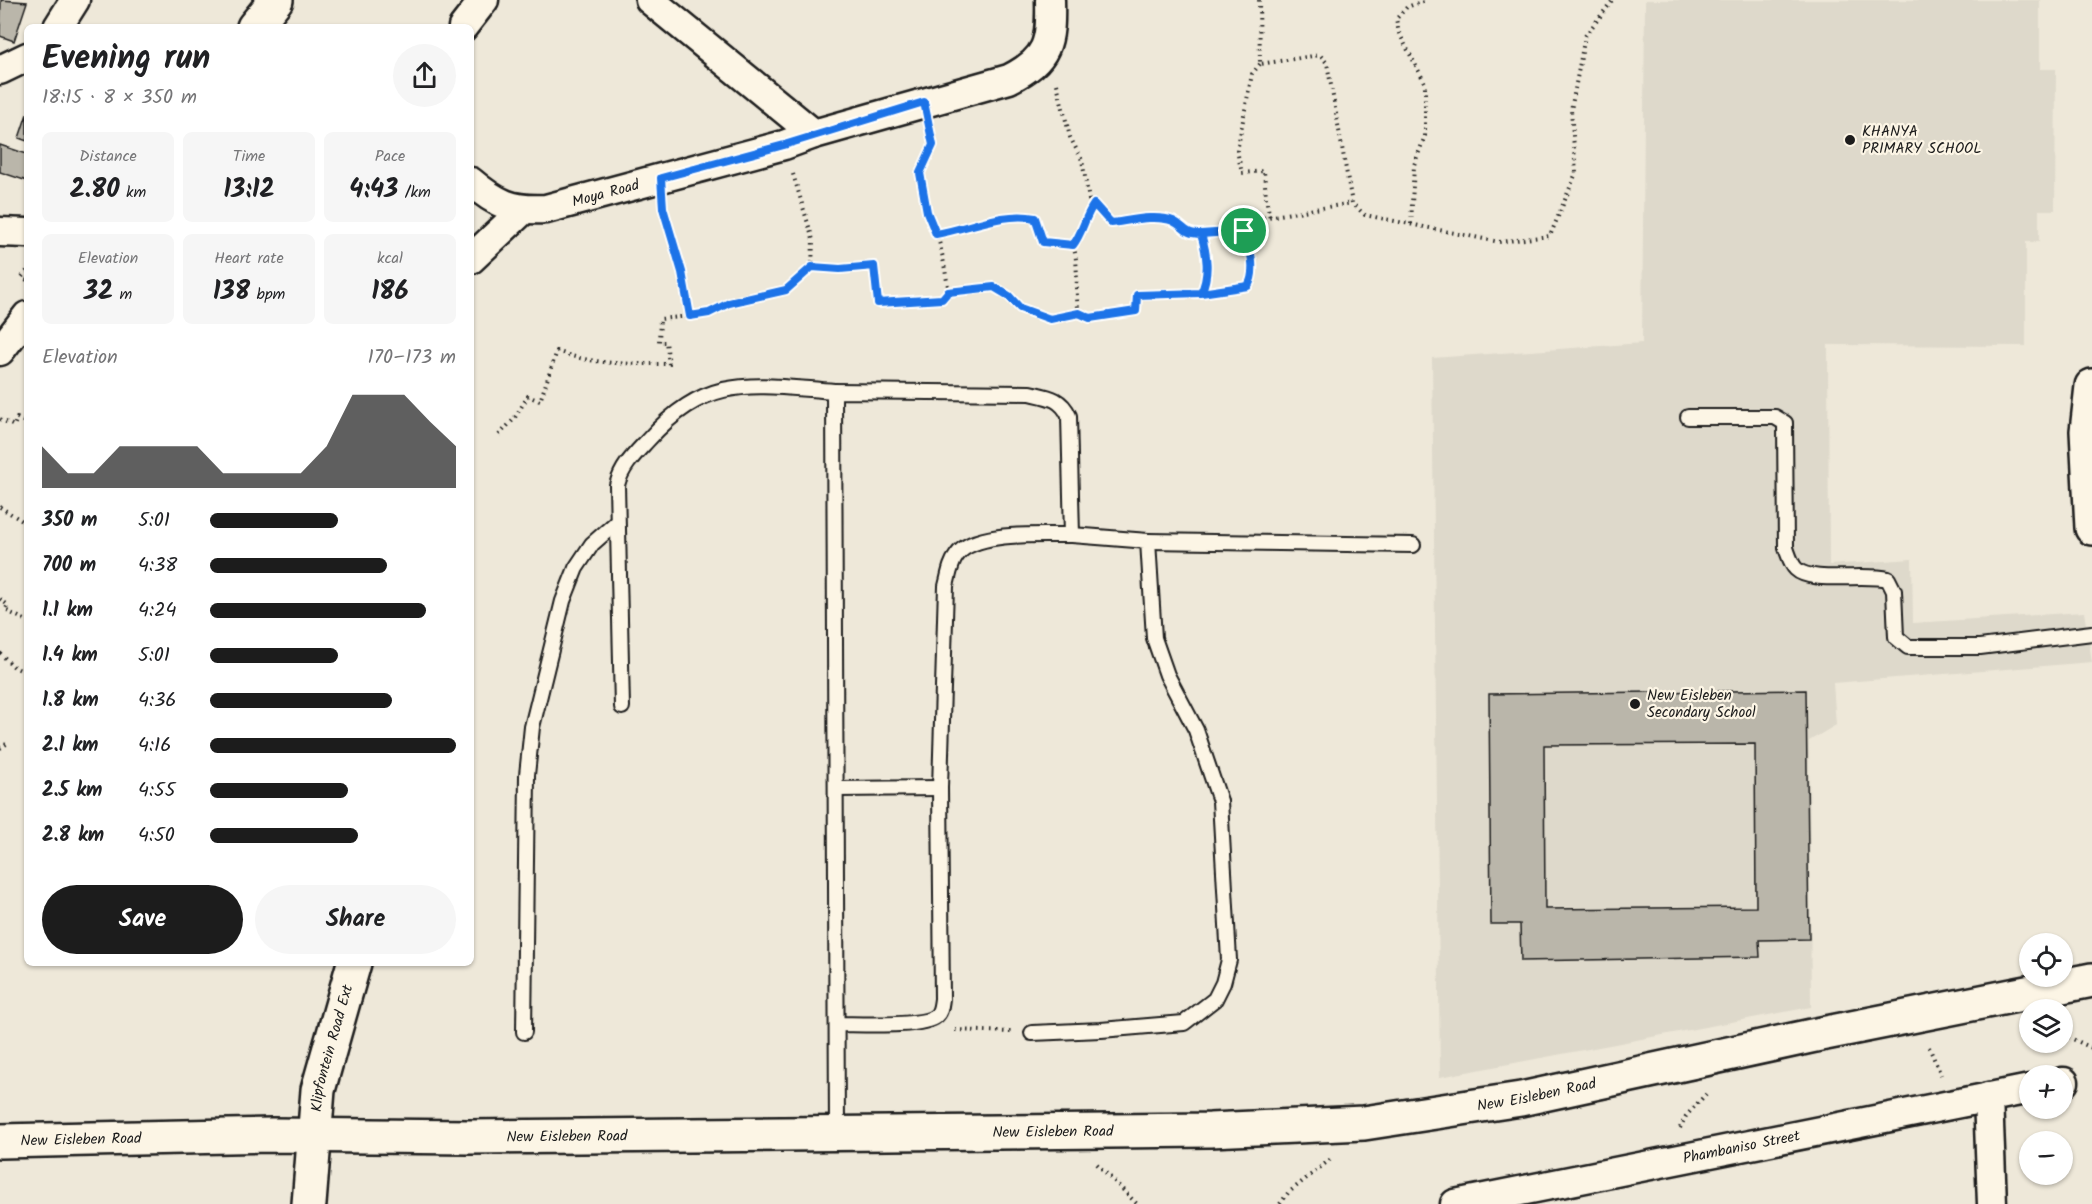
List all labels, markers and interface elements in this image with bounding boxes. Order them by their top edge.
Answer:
text: Evening run [42,33,210,86]
button: share [393,44,456,107]
text: 18:15 · 8 × 350 m [42,82,197,114]
place label: KHANYA PRIMARY SCHOOL [1862,120,1982,161]
marker: KHANYA PRIMARY SCHOOL [1843,133,1857,147]
text: Distance [79,144,137,169]
text: Time [233,144,265,169]
text: Pace [375,144,405,169]
text: 2.80 [70,169,120,211]
text: 13:12 [223,169,275,211]
text: 4:43 [349,169,398,211]
street label: Moya Road [569,173,643,215]
text: km [120,180,146,205]
text: /km [398,180,431,205]
pin [1218,205,1269,256]
icon: arrive [1227,214,1260,247]
text: Elevation [78,246,138,271]
text: Heart rate [214,246,284,271]
text: kcal [377,246,403,271]
text: 32 [84,271,113,313]
text: 138 [213,271,250,313]
text: 186 [371,271,409,313]
text: m [113,282,132,307]
text: bpm [250,282,285,307]
text: Elevation [42,342,118,374]
text: 170–173 m [367,342,456,374]
text: 350 m [42,505,97,537]
text: 5:01 [138,505,170,537]
text: 700 m [42,550,96,582]
text: 4:38 [138,550,177,582]
text: 1.1 km [42,595,93,627]
text: 4:24 [138,595,177,627]
text: 1.4 km [42,640,98,672]
text: 5:01 [138,640,170,672]
place label: New Eisleben Secondary School [1647,684,1756,725]
text: 1.8 km [42,685,99,717]
text: 4:36 [138,685,176,717]
marker: New Eisleben Secondary School [1628,697,1642,711]
text: 2.1 km [42,730,98,762]
text: 4:16 [138,730,171,762]
text: 2.5 km [42,775,102,807]
text: 4:55 [138,775,175,807]
text: 2.8 km [42,820,104,852]
text: 4:50 [138,820,175,852]
button: Save [42,885,243,954]
button: Share [255,885,456,954]
map controls [2019,933,2073,1185]
button: locate [2019,933,2073,987]
street label: Klipfontein Road Ext [305,982,360,1113]
button: layers [2019,999,2073,1053]
button: + [2019,1065,2073,1119]
street label: New Eisleben Road [1475,1072,1599,1119]
street label: New Eisleben Road [992,1120,1114,1145]
street label: New Eisleben Road [506,1124,628,1150]
street label: Phambaniso Street [1681,1124,1802,1171]
street label: New Eisleben Road [20,1127,142,1154]
button: − [2019,1131,2073,1185]

